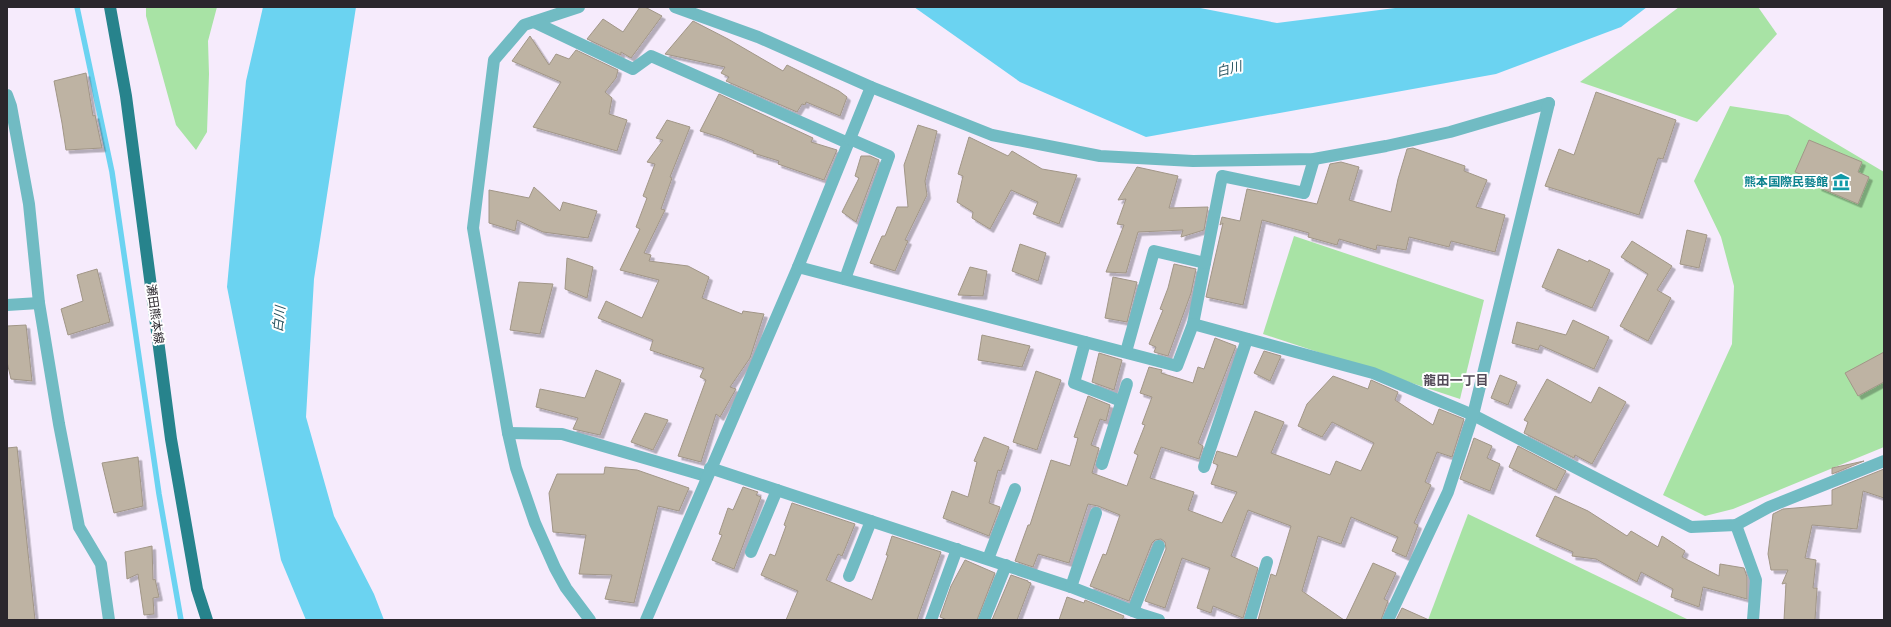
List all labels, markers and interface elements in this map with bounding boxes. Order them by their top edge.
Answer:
water label: 白川 [1214,57,1246,80]
museum icon: 熊本国際民藝館 [1831,172,1851,192]
place label: 熊本国際民藝館 [1744,174,1828,190]
street label: 瀬田熊本線 [143,283,167,345]
water label: 白川 [269,303,289,333]
district label: 龍田一丁目 [1423,372,1489,389]

